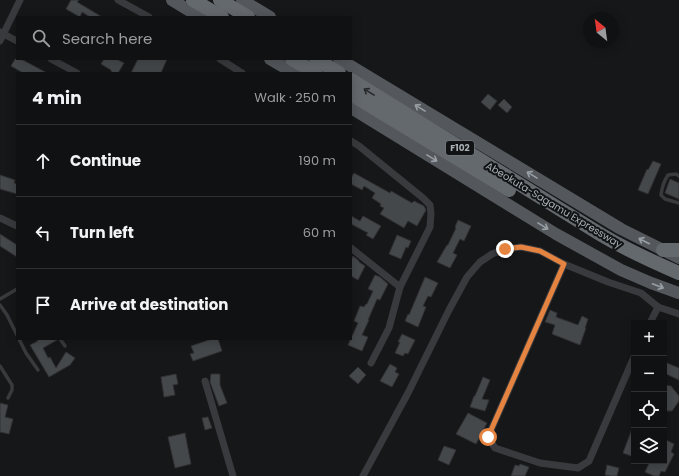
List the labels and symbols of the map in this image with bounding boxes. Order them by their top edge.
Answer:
north arrow [583,12,619,48]
one-way arrow [363,87,375,95]
one-way arrow [415,104,426,112]
road number: F102 [446,141,474,155]
one-way arrow [426,154,438,162]
street label: Abeokuta-Sagamu Expressway [483,158,625,252]
one-way arrow [526,171,538,179]
one-way arrow [537,222,549,230]
one-way arrow [638,237,650,244]
route end [496,240,514,258]
one-way arrow [652,282,664,290]
route start [479,428,497,446]

